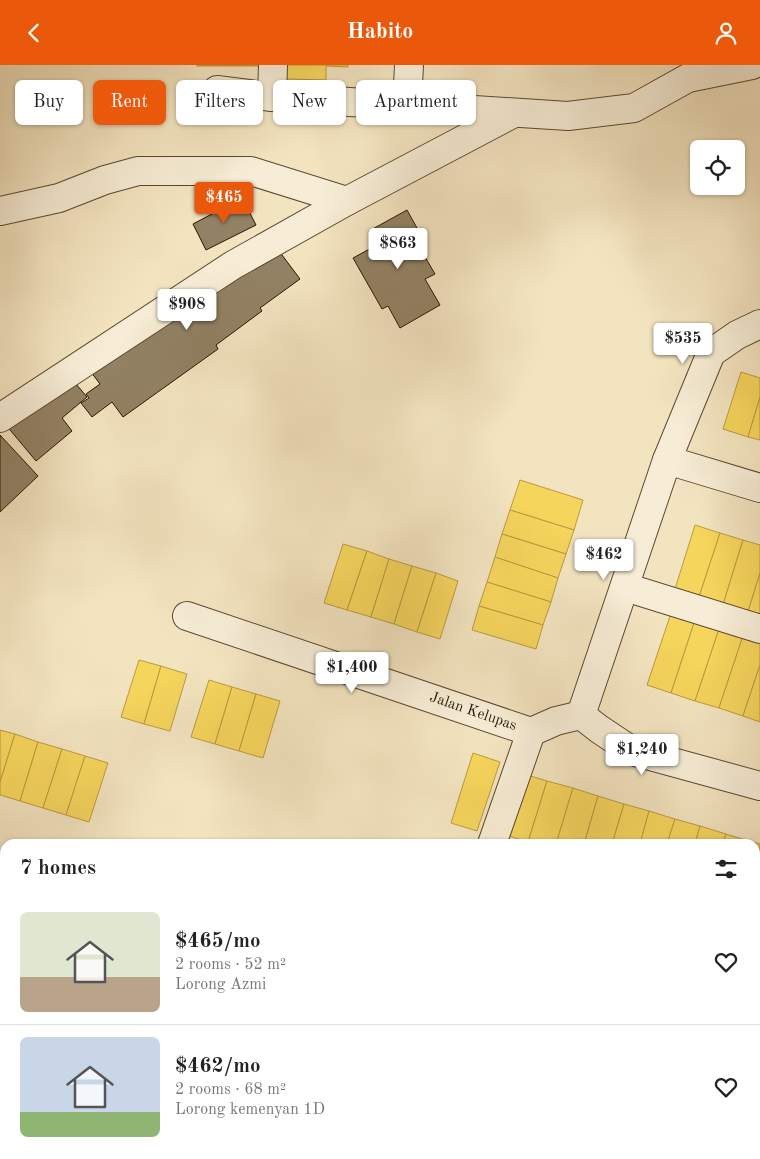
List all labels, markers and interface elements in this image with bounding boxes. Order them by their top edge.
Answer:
icon: back [20,19,48,47]
icon: person [712,19,740,47]
text: Habito [347,21,413,43]
chip: Buy [15,80,83,125]
chip: Rent [93,80,166,125]
chip: Filters [176,80,263,125]
chip: New [273,80,346,125]
chip: Apartment [356,80,476,125]
map controls [690,140,745,195]
button: locate [690,140,745,195]
pin: $465 [194,181,254,224]
text: $465 [205,190,243,206]
pin: $863 [368,227,428,270]
text: $863 [379,236,417,252]
pin: $908 [157,289,217,331]
text: $908 [168,297,206,313]
pin: $535 [653,323,713,365]
text: $535 [664,331,702,347]
pin: $462 [574,539,634,581]
text: $462 [585,547,623,563]
pin: $1,400 [311,651,393,694]
text: $1,400 [327,660,377,676]
street label: Jalan Kelupas [427,690,519,734]
pin: $1,240 [601,733,683,776]
text: $1,240 [617,742,667,758]
icon: filters [712,855,740,883]
text: 7 homes [20,858,96,879]
text: $465/mo [175,931,261,952]
icon: home [60,932,120,992]
icon: heart [712,948,740,976]
text: 2 rooms · 52 m² [175,957,286,973]
text: Lorong Azmi [175,977,266,993]
text: $462/mo [175,1056,261,1077]
icon: home [60,1057,120,1117]
icon: heart [712,1073,740,1101]
text: 2 rooms · 68 m² [175,1082,286,1098]
text: Lorong kemenyan 1D [175,1102,325,1118]

